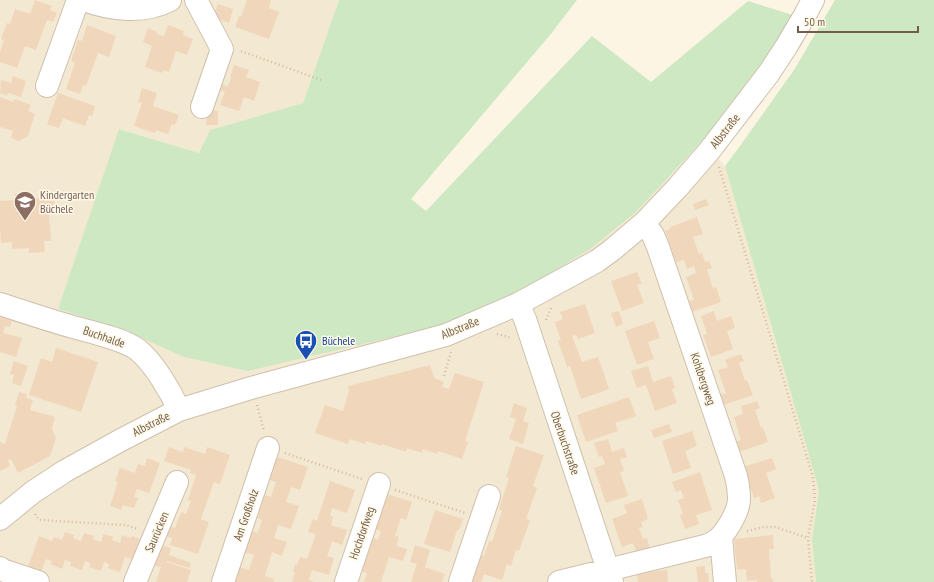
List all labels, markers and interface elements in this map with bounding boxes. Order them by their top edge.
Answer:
scale bar [798,8,918,34]
text: 50 m [804,14,825,29]
street label: Albstraße [706,110,743,151]
place label: Kindergarten Büchele [40,187,94,216]
school or university icon: Kindergarten Büchele [12,189,38,222]
street label: Albstraße [438,313,481,342]
street label: Buchhalde [81,322,127,351]
bus stop icon: Büchele [293,328,319,361]
place label: Büchele [322,333,355,348]
street label: Kohlbergweg [688,351,719,407]
street label: Albstraße [130,408,172,439]
street label: Oberbuchstraße [548,409,583,477]
street label: Am Großholz [230,487,261,543]
street label: Hochdorfweg [345,504,378,561]
street label: Saurücken [141,509,172,554]

